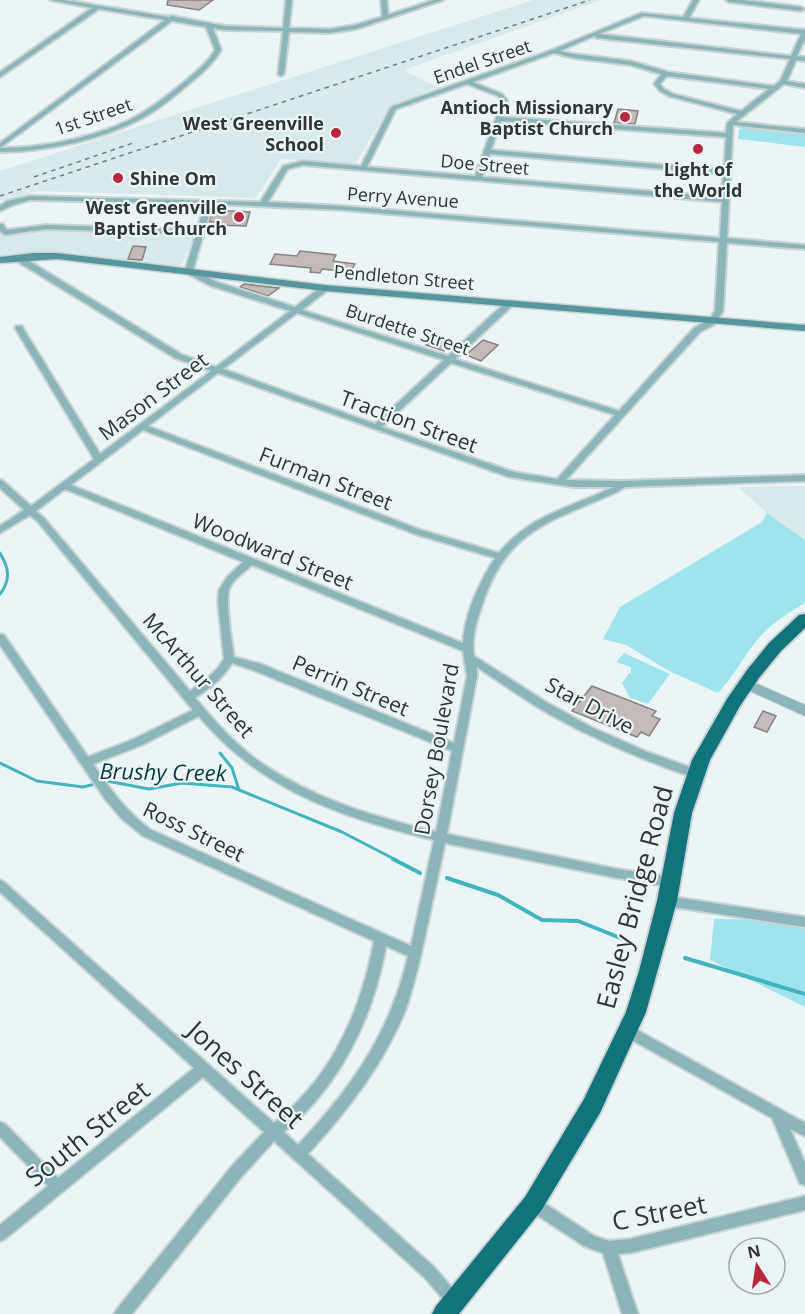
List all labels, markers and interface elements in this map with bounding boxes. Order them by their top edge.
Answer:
street label: Endel Street [430,33,534,89]
street label: 1st Street [51,92,135,140]
place label: Antioch Missionary Baptist Church [440,95,614,140]
marker: Antioch Missionary Baptist Church [618,110,632,124]
place label: West Greenville School [183,111,324,156]
marker: West Greenville School [329,126,343,140]
marker: Light of the World [691,142,705,156]
street label: Doe Street [440,148,530,180]
place label: Light of the World [654,157,742,202]
place label: Shine Om [130,166,216,190]
marker: Shine Om [111,171,125,185]
street label: Perry Avenue [346,181,460,213]
place label: West Greenville Baptist Church [86,195,227,240]
marker: West Greenville Baptist Church [232,210,246,224]
street label: Pendleton Street [333,259,475,295]
street label: Burdette Street [343,298,473,360]
street label: Mason Street [93,346,213,446]
street label: Traction Street [336,383,482,459]
street label: Furman Street [255,440,397,516]
street label: Woodward Street [188,506,358,596]
street label: McArthur Street [137,607,261,743]
street label: Perrin Street [289,648,413,722]
street label: Dorsey Boulevard [407,661,465,837]
street label: Star Drive [541,670,639,740]
water label: Brushy Creek [99,755,228,787]
street label: Easley Bridge Road [587,781,681,1013]
street label: Ross Street [139,794,249,868]
street label: Jones Street [178,1010,312,1136]
street label: South Street [17,1072,157,1194]
street label: C Street [609,1185,709,1239]
north arrow [727,1236,787,1296]
text: N [745,1239,763,1263]

